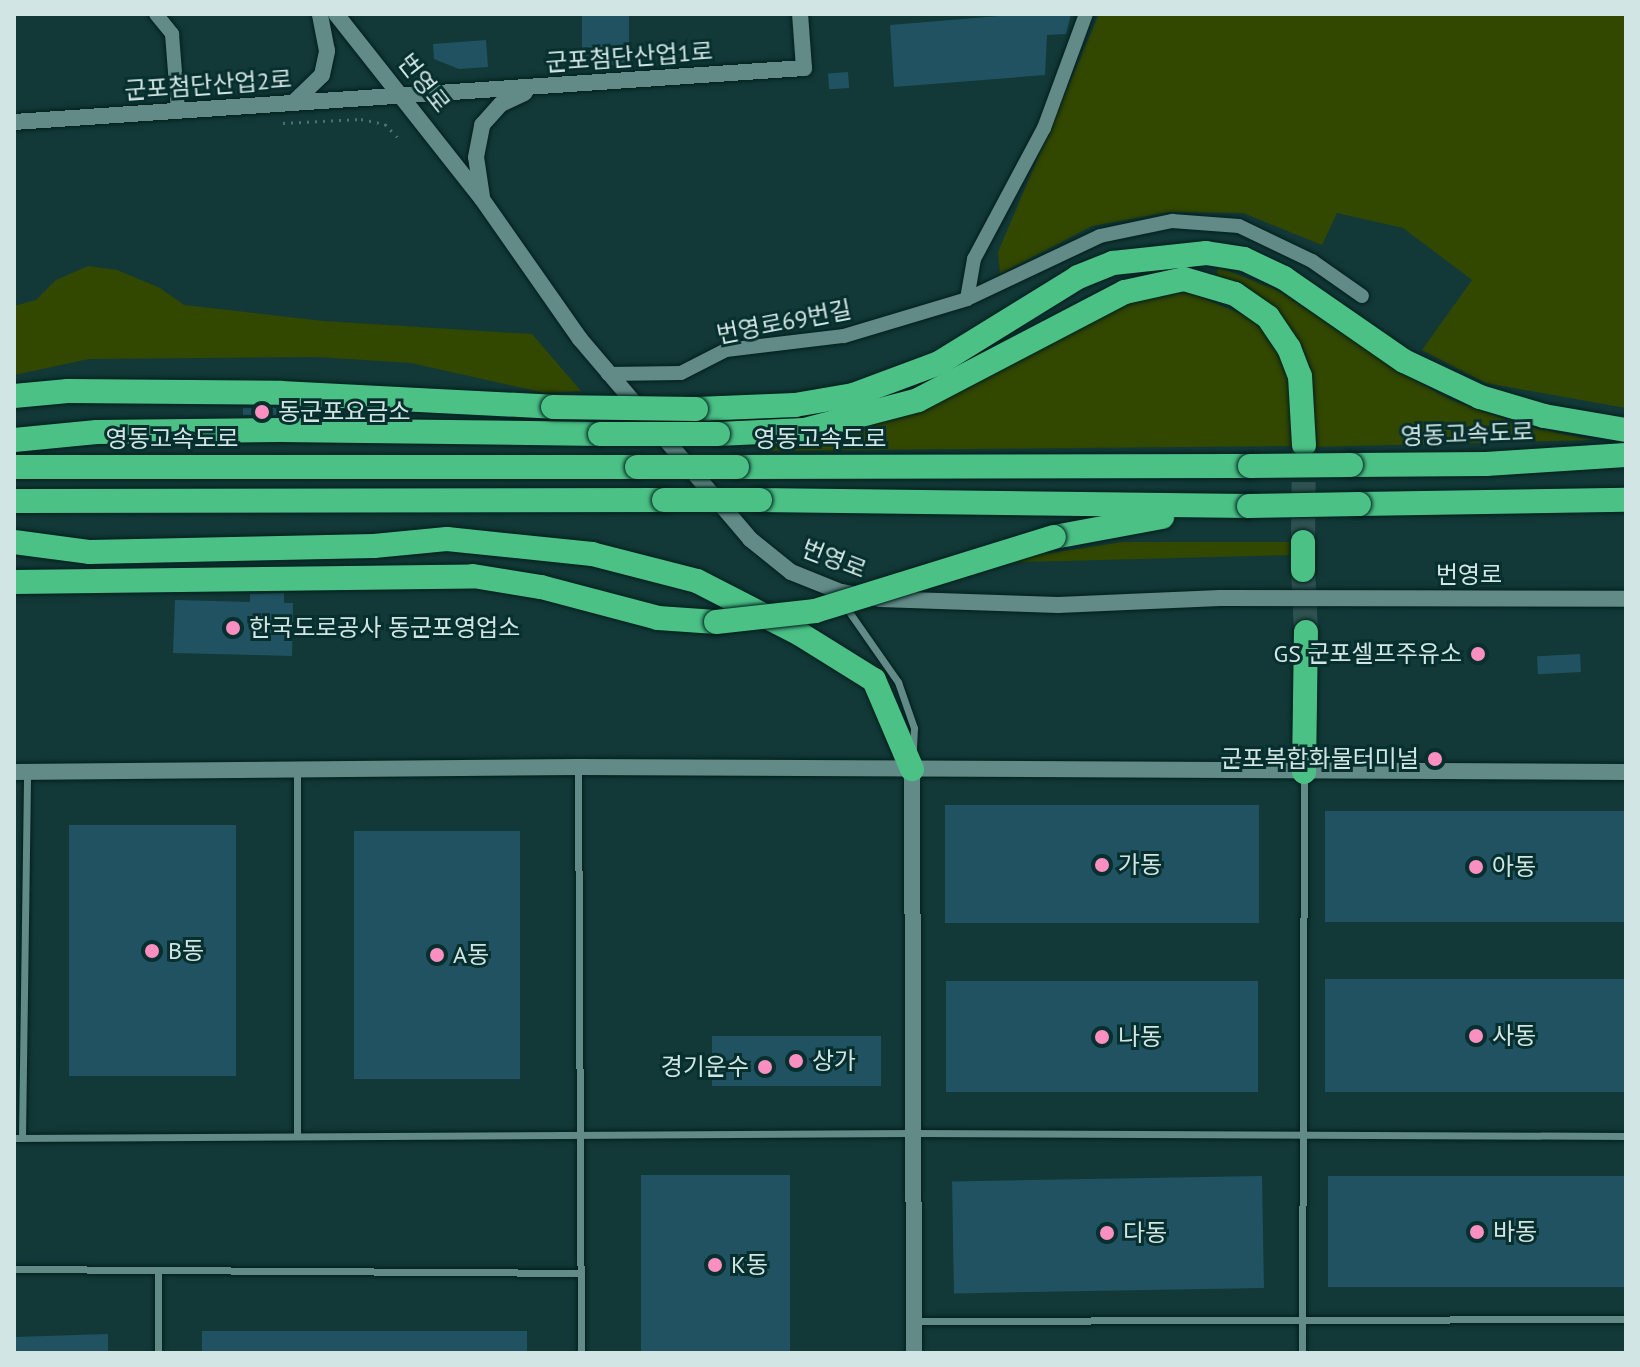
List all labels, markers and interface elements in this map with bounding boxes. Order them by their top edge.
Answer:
street label: 군포첨단산업1로 [544,37,714,77]
street label: 번영로 [392,48,456,118]
street label: 군포첨단산업2로 [123,65,293,105]
street label: 번영로69번길 [714,295,854,349]
place label: 동군포요금소 [278,398,410,426]
marker: 동군포요금소 [253,403,271,421]
street label: 영동고속도로 [1400,417,1534,451]
street label: 영동고속도로 [106,425,238,453]
street label: 영동고속도로 [754,425,886,453]
street label: 번영로 [798,534,870,584]
street label: 번영로 [1436,561,1502,589]
place label: 한국도로공사 동군포영업소 [249,614,520,642]
marker: 한국도로공사 동군포영업소 [224,619,242,637]
place label: GS 군포셀프주유소 [1274,640,1462,668]
marker: GS 군포셀프주유소 [1469,645,1487,663]
place label: 군포복합화물터미널 [1220,745,1419,773]
marker: 군포복합화물터미널 [1426,750,1444,768]
place label: 가동 [1118,851,1162,879]
place label: 아동 [1492,853,1536,881]
marker: 가동 [1093,856,1111,874]
marker: 아동 [1467,858,1485,876]
place label: B동 [168,937,204,965]
place label: A동 [453,941,489,969]
marker: B동 [143,942,161,960]
marker: A동 [428,946,446,964]
place label: 사동 [1492,1022,1536,1050]
place label: 나동 [1118,1023,1162,1051]
marker: 사동 [1467,1027,1485,1045]
marker: 나동 [1093,1028,1111,1046]
place label: 상가 [812,1047,856,1075]
marker: 상가 [787,1052,805,1070]
place label: 경기운수 [661,1053,749,1081]
marker: 경기운수 [756,1058,774,1076]
place label: 바동 [1493,1218,1537,1246]
place label: 다동 [1123,1219,1167,1247]
marker: 바동 [1468,1223,1486,1241]
marker: 다동 [1098,1224,1116,1242]
place label: K동 [731,1251,768,1279]
marker: K동 [706,1256,724,1274]

